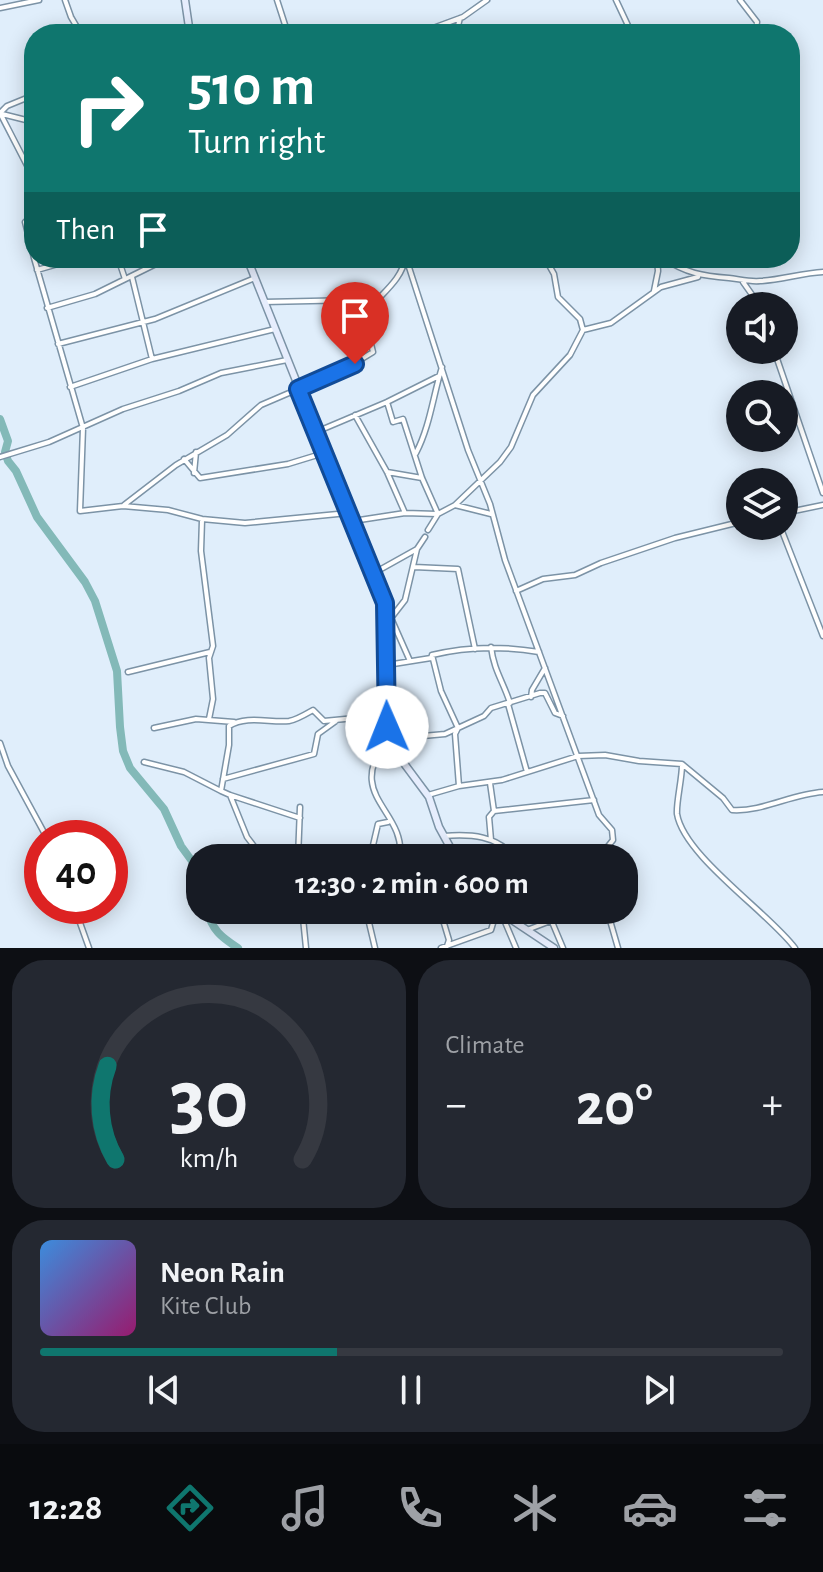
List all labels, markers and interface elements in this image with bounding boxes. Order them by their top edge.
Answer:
icon: right [56,56,160,160]
text: 510 m [188,59,315,115]
text: Turn right [188,124,325,160]
icon: arrive [131,208,175,252]
text: Then [56,215,115,245]
pin [321,282,389,364]
map controls [726,292,798,540]
button: sound [726,292,798,364]
icon: arrive [333,294,377,338]
button: search [726,380,798,452]
button: layers [726,468,798,540]
position arrow [345,685,429,769]
speed limit sign: 40 [24,820,128,924]
text: 12:30 · 2 min · 600 m [295,869,529,899]
text: Climate [446,1032,524,1058]
text: 30 [169,1059,248,1143]
text: 20° [576,1076,653,1136]
text: − [446,1083,467,1127]
text: + [762,1083,783,1127]
text: km/h [179,1144,238,1173]
text: Neon Rain [160,1258,285,1288]
text: Kite Club [160,1293,251,1319]
icon: previous [142,1368,186,1412]
icon: pause [389,1368,433,1412]
icon: next [637,1368,681,1412]
icon: directions [162,1480,218,1536]
icon: music [277,1480,333,1536]
icon: phone [392,1480,448,1536]
icon: climate [507,1480,563,1536]
icon: car [622,1480,678,1536]
icon: filters [737,1480,793,1536]
text: 12:28 [30,1490,102,1526]

